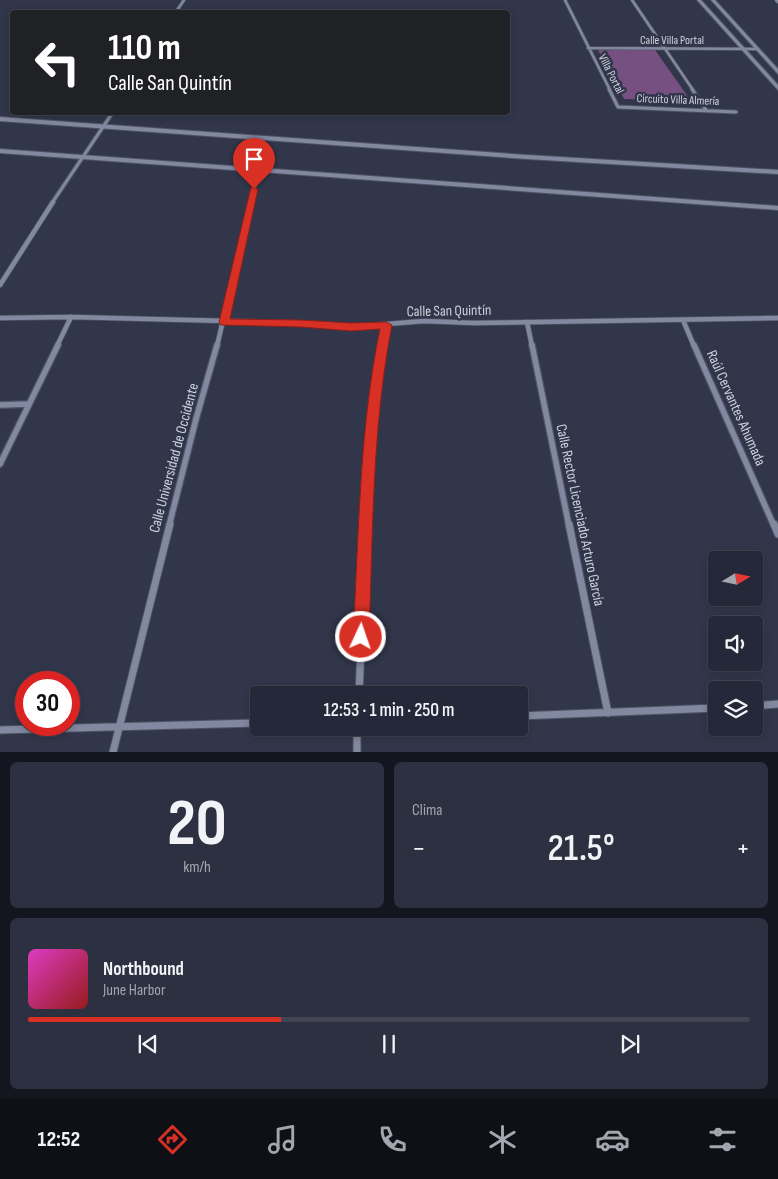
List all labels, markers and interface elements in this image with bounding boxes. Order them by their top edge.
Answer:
text: 110 m [108,27,181,70]
icon: left [25,30,90,95]
street label: Calle Villa Portal [640,33,704,48]
street label: Villa Portal [595,52,627,96]
text: Calle San Quintín [108,70,232,97]
street label: Circuito Villa Almería [636,91,720,109]
pin [233,138,275,189]
icon: arrive [240,145,268,173]
street label: Calle San Quintín [407,301,491,321]
street label: Raúl Cervantes Ahumada [702,347,770,469]
street label: Calle Universidad de Occidente [145,381,203,535]
street label: Calle Rector Licenciado Arturo García [551,422,609,608]
north arrow [708,551,762,606]
map controls [708,551,763,736]
position arrow [334,610,386,662]
button: sound [708,616,763,671]
speed limit sign: 30 [15,671,80,736]
button: layers [708,681,763,736]
text: 12:53 · 1 min · 250 m [323,699,455,722]
text: 20 [167,786,227,864]
text: Clima [412,801,442,820]
text: 21.5° [547,826,615,871]
text: − [412,832,426,865]
text: + [736,832,750,865]
text: km/h [183,858,211,877]
text: Northbound [103,958,184,981]
text: June Harbor [103,981,166,1000]
icon: previous [134,1030,162,1058]
icon: pause [375,1030,403,1058]
icon: next [616,1030,644,1058]
icon: directions [155,1122,190,1157]
icon: music [265,1122,300,1157]
icon: phone [375,1122,410,1157]
icon: climate [485,1122,520,1157]
icon: car [595,1122,630,1157]
icon: filters [705,1122,740,1157]
text: 12:52 [38,1126,80,1153]

